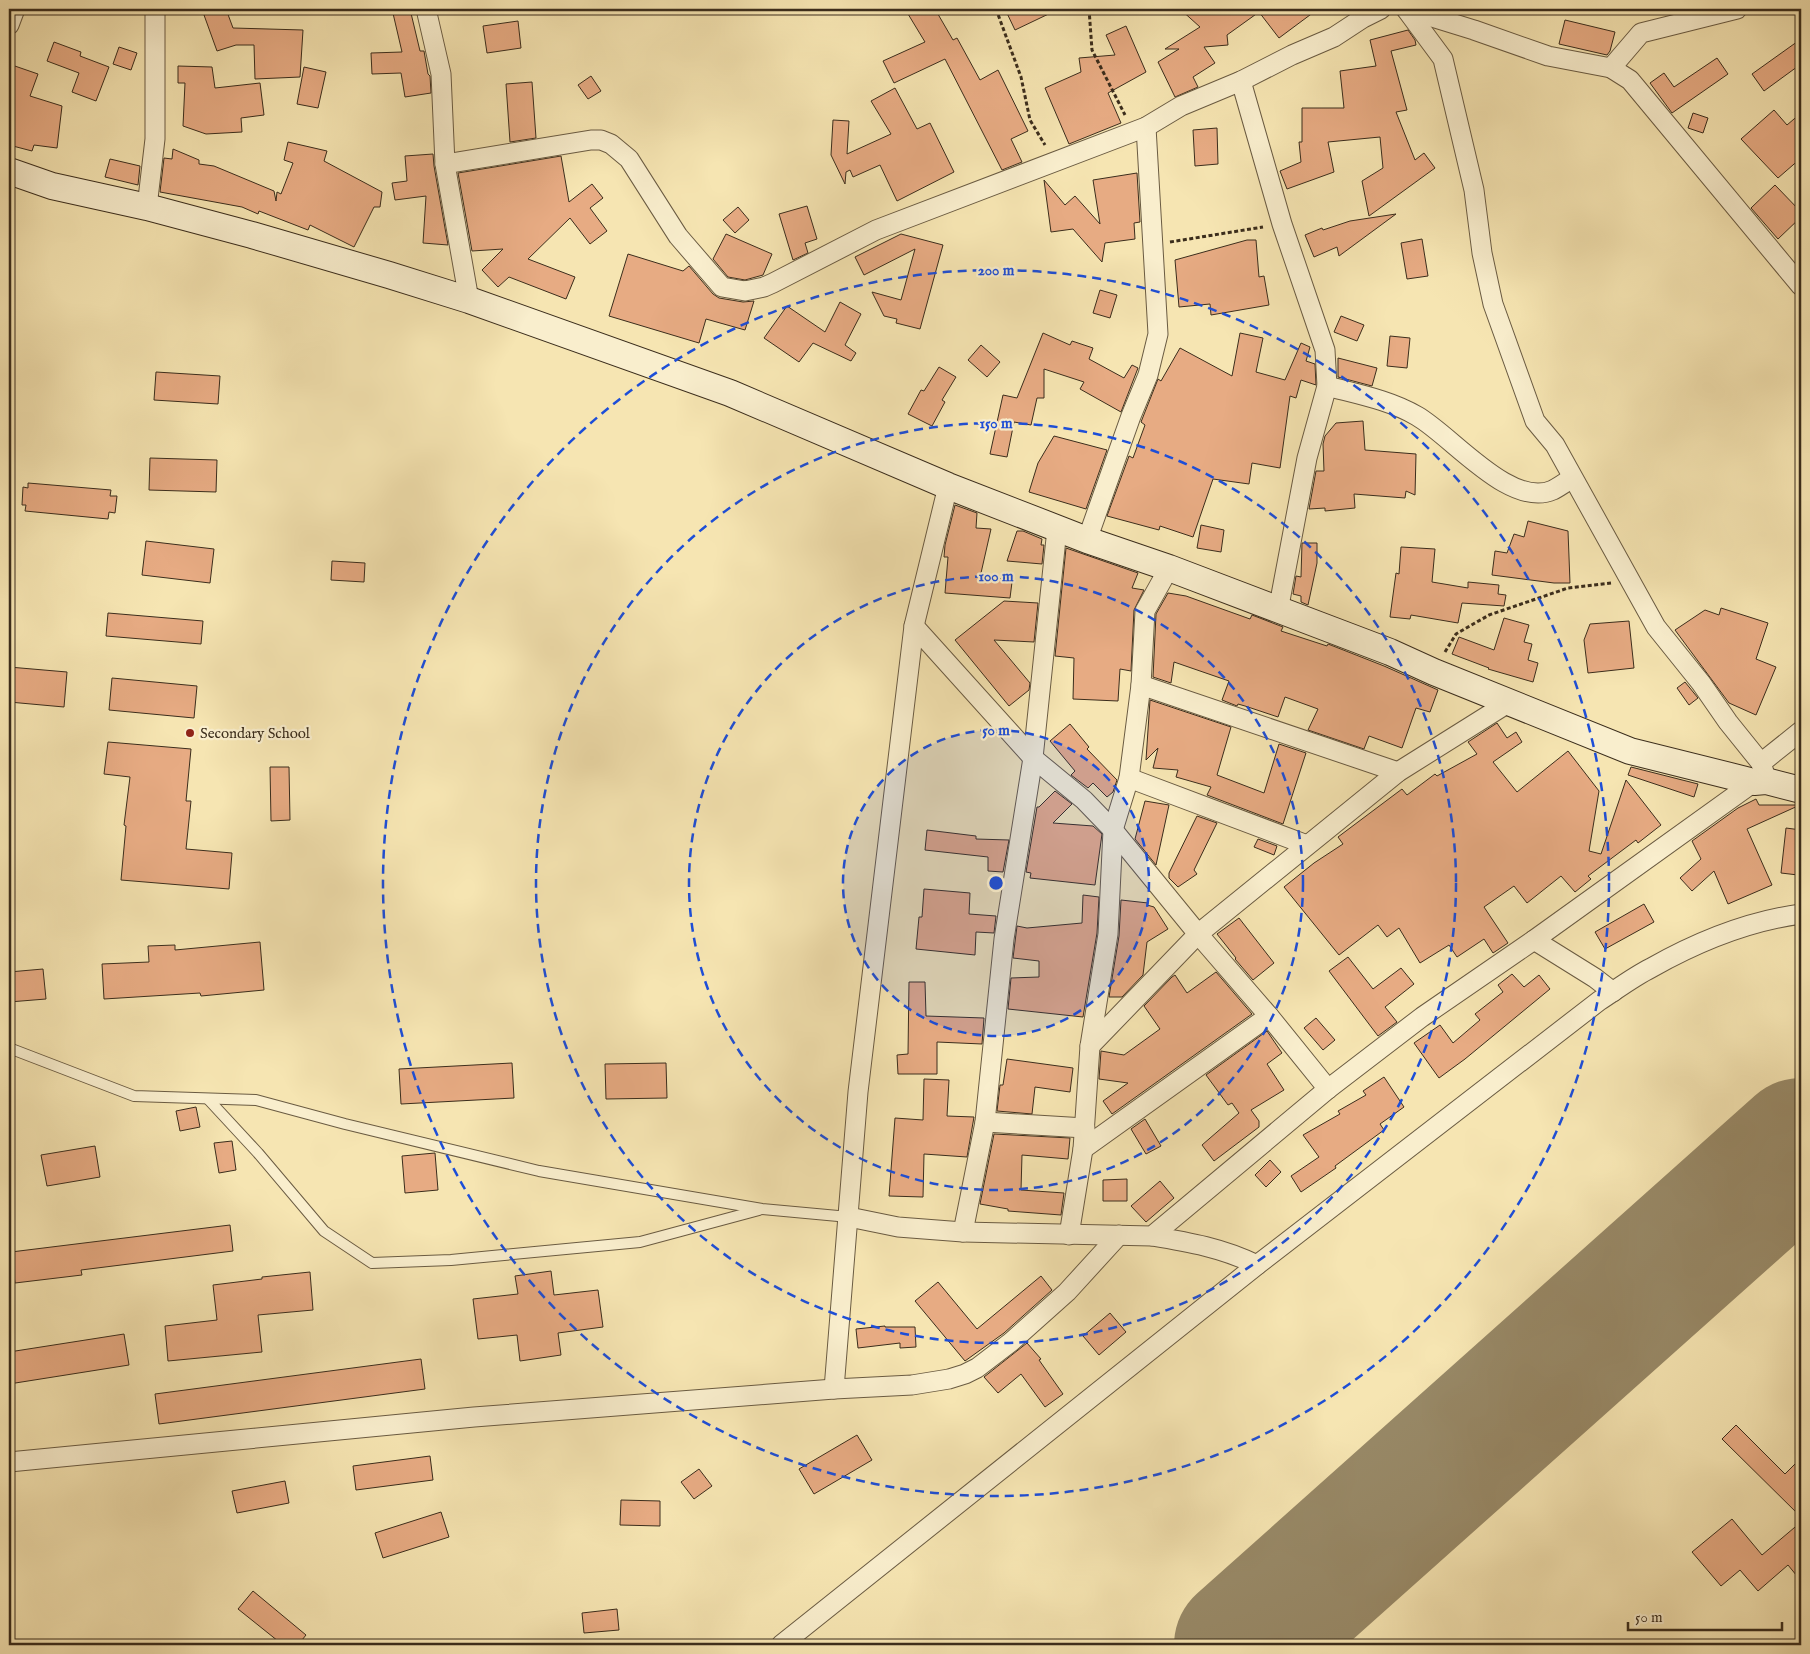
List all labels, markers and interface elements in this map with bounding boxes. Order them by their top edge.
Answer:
text: 200 m [978,261,1015,280]
text: 150 m [979,414,1013,433]
text: 100 m [978,567,1014,586]
text: 50 m [982,721,1010,740]
place label: Secondary School [200,724,311,743]
marker: Secondary School [184,727,196,739]
centre of rings [987,874,1005,892]
scale bar [1628,1599,1781,1631]
text: 50 m [1635,1608,1663,1627]

